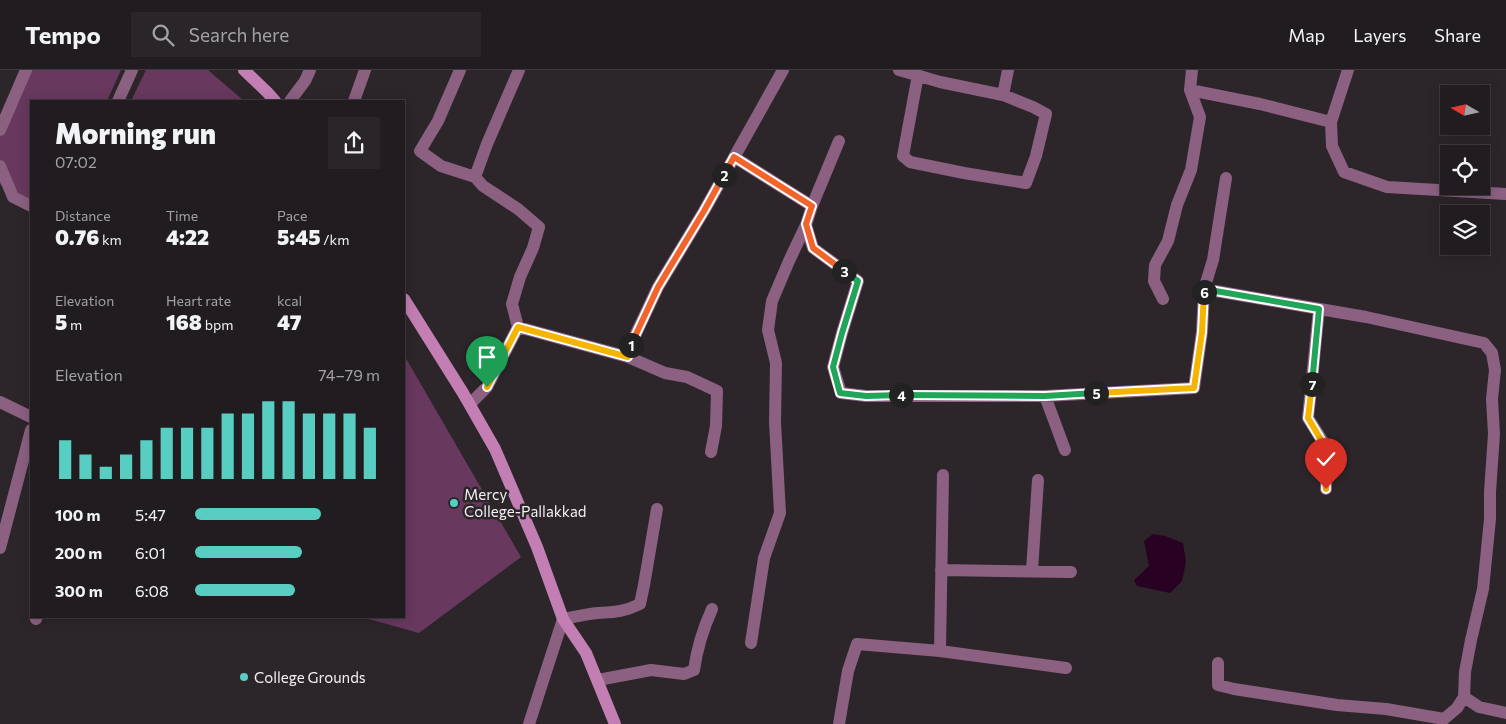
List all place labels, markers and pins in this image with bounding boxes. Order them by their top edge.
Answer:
pin: 2 [712,162,736,188]
pin: 3 [832,258,856,284]
pin: 6 [1192,280,1216,304]
pin: 1 [618,332,644,358]
pin [466,336,508,387]
pin: 7 [1300,372,1324,396]
pin: 5 [1084,380,1108,406]
pin: 4 [888,382,914,408]
pin [1305,438,1347,489]
place label: Mercy College-Pallakkad [464,485,587,520]
marker: Mercy College-Pallakkad [448,497,460,509]
place label: College Grounds [254,668,366,686]
marker: College Grounds [238,671,250,683]

